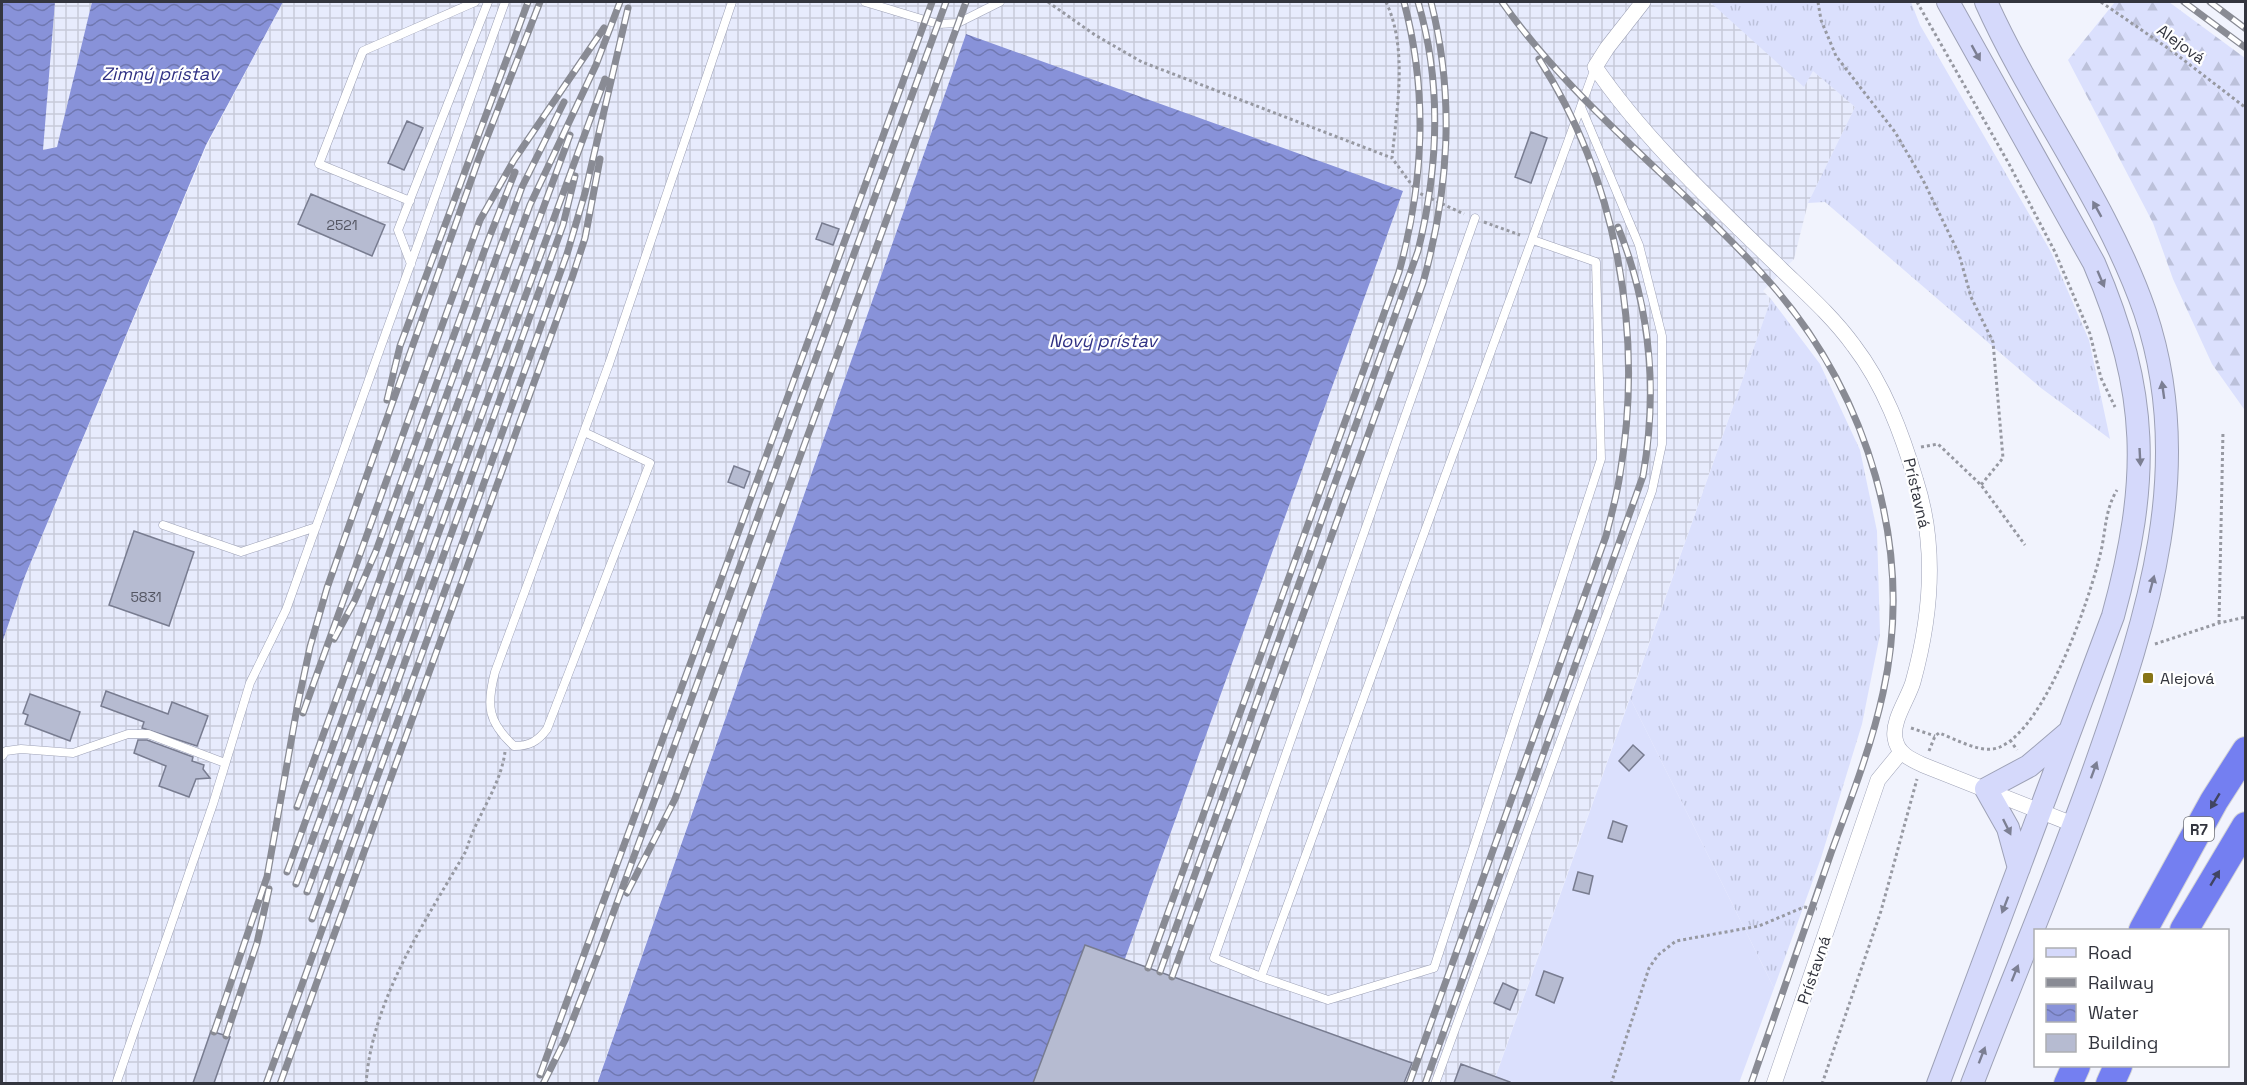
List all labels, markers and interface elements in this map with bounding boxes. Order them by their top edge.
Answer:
street label: Alejová [2153,19,2209,69]
one-way arrow [1971,45,1981,62]
water label: Zimný prístav [102,62,221,85]
one-way arrow [2092,200,2102,217]
house number: 2521 [326,216,358,234]
one-way arrow [2096,270,2106,288]
water label: Nový prístav [1049,329,1159,352]
one-way arrow [2159,381,2168,400]
one-way arrow [2136,447,2145,466]
street label: Prístavná [1899,456,1935,530]
one-way arrow [2148,575,2157,593]
house number: 5831 [130,588,162,606]
place label: Alejová [2160,668,2215,689]
marker: Alejová [2141,671,2155,685]
one-way arrow [2089,760,2099,778]
one-way arrow [2209,793,2220,809]
road number: R7 [2184,817,2214,841]
one-way arrow [2002,818,2011,835]
one-way arrow [2209,870,2220,886]
one-way arrow [2000,896,2009,914]
legend [2034,929,2229,1067]
street label: Prístavná [1792,933,1836,1007]
text: Road [2088,941,2132,964]
one-way arrow [2011,964,2020,982]
text: Railway [2088,971,2154,994]
text: Water [2088,1001,2139,1024]
text: Building [2088,1031,2158,1054]
one-way arrow [1978,1046,1988,1064]

